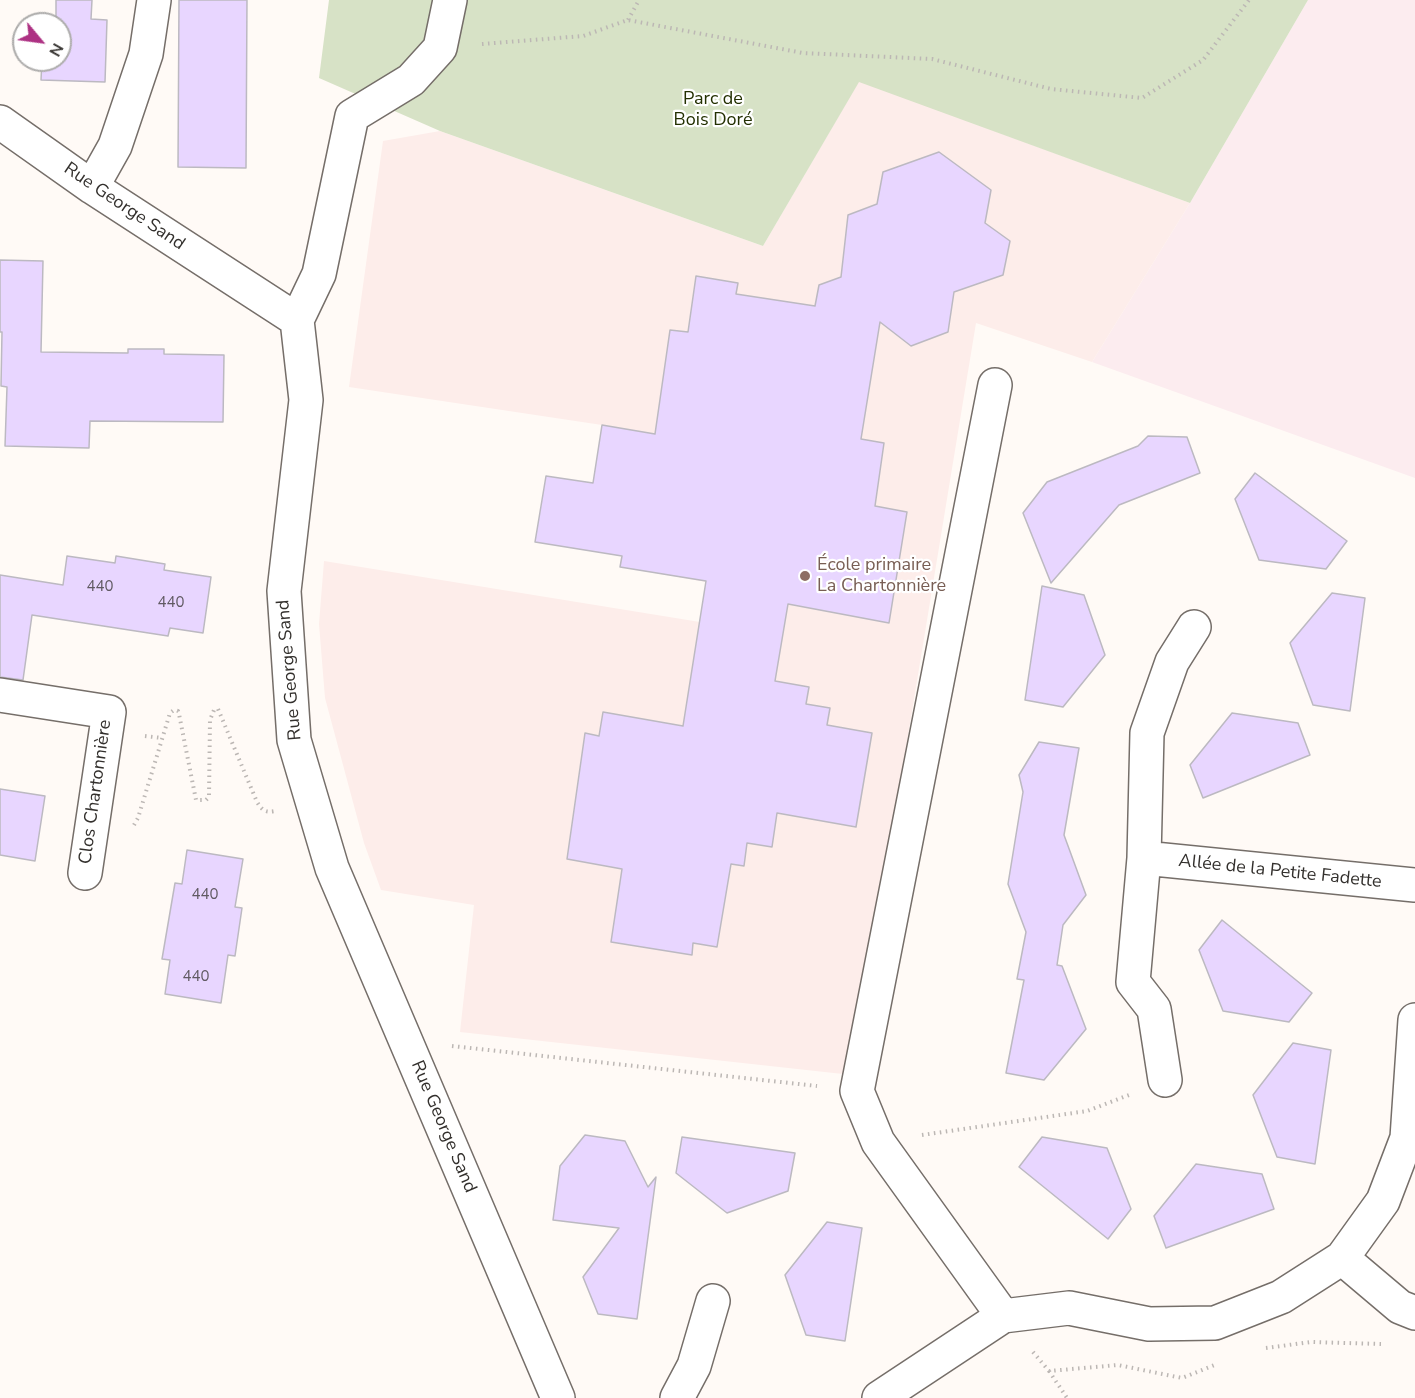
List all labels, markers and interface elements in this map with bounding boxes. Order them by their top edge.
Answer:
north arrow [12,12,72,72]
text: N [43,39,69,60]
park label: Parc de Bois Doré [674,89,752,132]
street label: Rue George Sand [59,159,189,255]
place label: École primaire La Chartonnière [817,555,946,598]
marker: École primaire La Chartonnière [798,569,812,583]
house number: 440 [87,578,113,596]
house number: 440 [158,594,184,612]
street label: Rue George Sand [273,599,307,741]
street label: Clos Chartonnière [75,718,117,866]
street label: Allée de la Petite Fadette [1177,851,1383,893]
house number: 440 [192,886,218,904]
house number: 440 [183,968,209,986]
street label: Rue George Sand [405,1058,481,1196]

